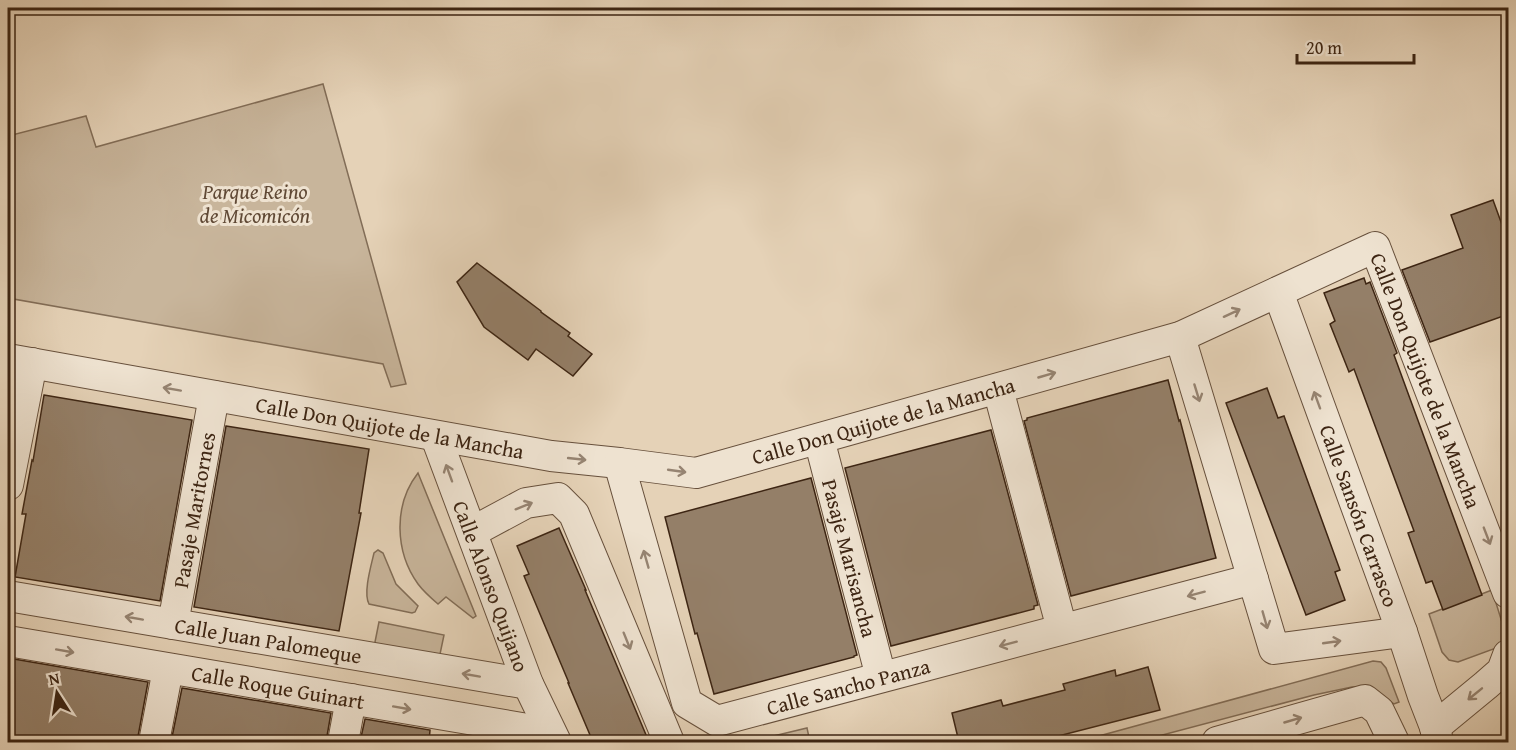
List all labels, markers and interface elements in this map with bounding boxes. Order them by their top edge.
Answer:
scale bar [1297,27,1414,65]
text: 20 m [1306,34,1342,61]
park label: Parque Reino de Micomicón [200,176,311,231]
street label: Calle Don Quijote de la Mancha [1363,248,1490,513]
one-way arrow [1222,307,1240,319]
street label: Calle Don Quijote de la Mancha [748,369,1018,472]
one-way arrow [1037,369,1056,380]
one-way arrow [163,383,183,394]
one-way arrow [1192,383,1203,402]
street label: Calle Don Quijote de la Mancha [253,388,526,466]
one-way arrow [1311,391,1322,409]
street label: Calle Sansón Carrasco [1312,420,1407,611]
street label: Pasaje Maritornes [164,429,223,590]
one-way arrow [567,454,587,465]
one-way arrow [443,465,454,483]
one-way arrow [667,466,687,477]
street label: Pasaje Marisancha [815,476,885,640]
street label: Calle Alonso Quijano [445,496,538,676]
one-way arrow [514,500,533,511]
one-way arrow [1482,527,1493,545]
one-way arrow [640,550,652,569]
one-way arrow [1187,588,1206,600]
street label: Calle Juan Palomeque [172,609,364,671]
one-way arrow [1260,610,1271,629]
one-way arrow [124,612,144,623]
one-way arrow [622,631,633,649]
one-way arrow [1321,636,1341,647]
one-way arrow [999,638,1018,650]
one-way arrow [55,646,75,657]
street label: Calle Sancho Panza [763,650,933,723]
street label: Calle Roque Guinart [189,657,368,717]
north arrow [27,663,87,723]
text: N [46,665,62,691]
one-way arrow [461,669,481,680]
one-way arrow [1467,688,1483,701]
one-way arrow [392,702,412,713]
one-way arrow [1283,714,1302,726]

